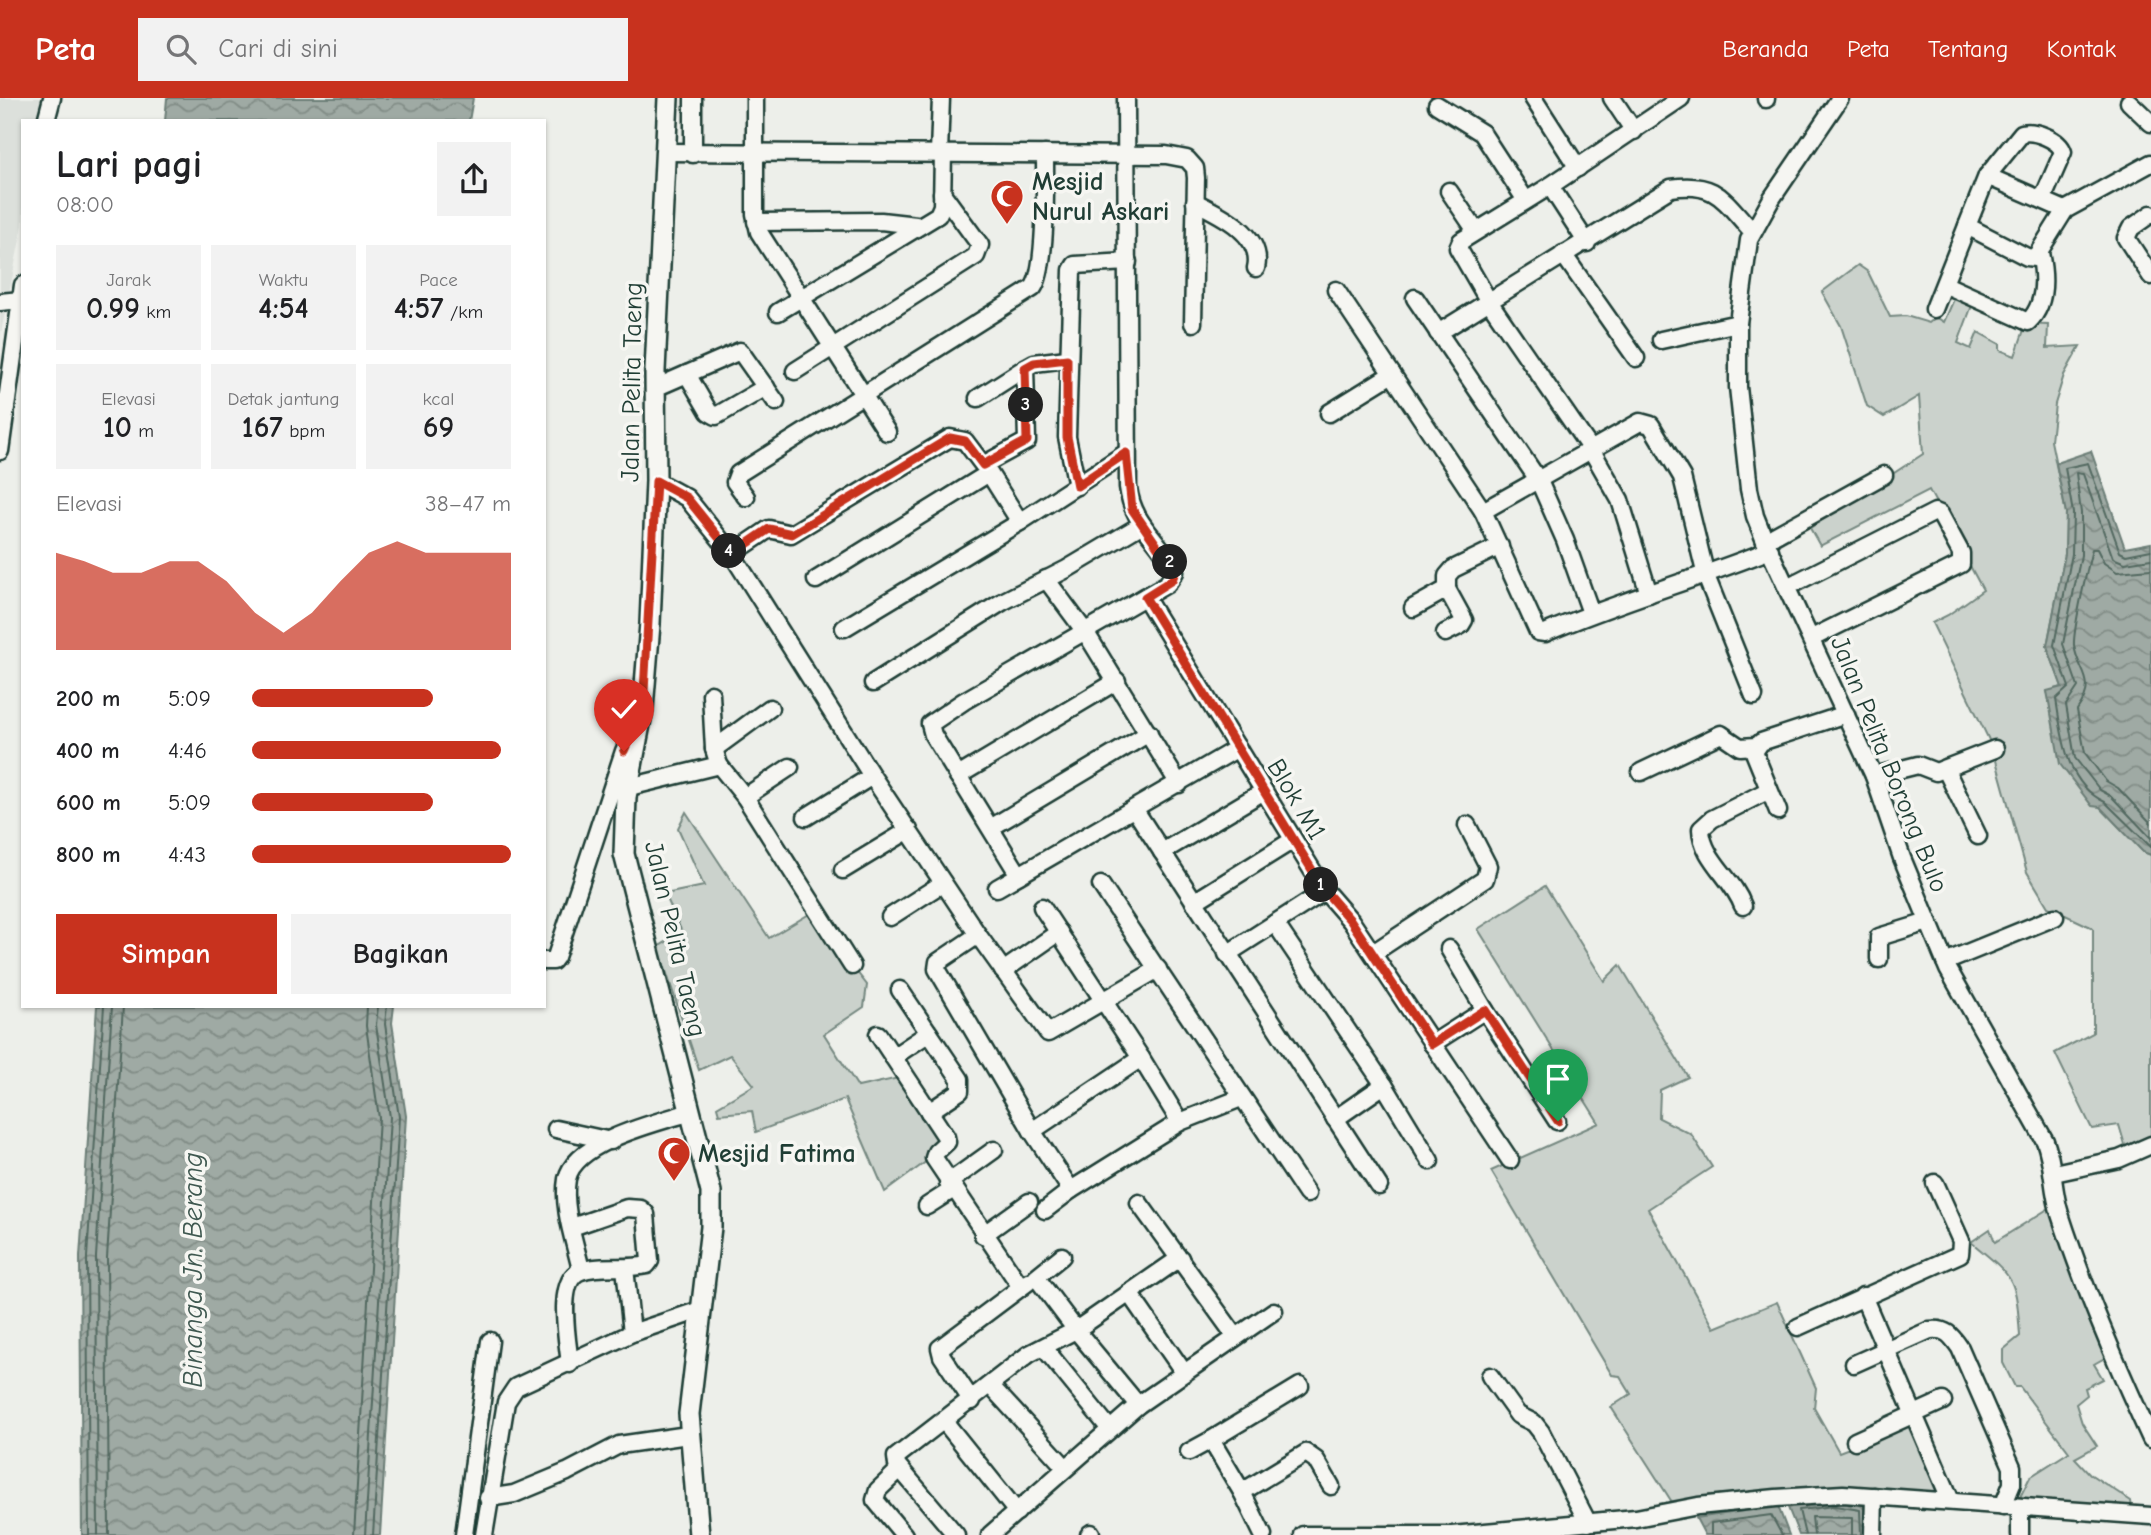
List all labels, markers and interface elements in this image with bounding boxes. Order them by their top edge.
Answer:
search box [138,18,628,81]
text: Peta [35,30,96,68]
icon: search [162,30,200,68]
text: Cari di sini [218,34,338,64]
text: Beranda [1722,35,1809,63]
text: Peta [1847,35,1890,63]
text: Tentang [1928,35,2008,63]
text: Kontak [2046,35,2116,63]
button: share [437,142,511,216]
text: Lari pagi [56,143,202,187]
place label: Mesjid Nurul Askari [1032,167,1169,227]
mosque icon: Mesjid Nurul Askari [988,177,1026,226]
text: 08:00 [56,191,114,218]
text: Jarak [106,269,151,291]
text: Waktu [259,269,308,291]
text: Pace [419,269,458,291]
street label: Jalan Pelita Taeng [615,282,649,482]
text: 0.99 [86,291,140,326]
text: 4:54 [258,291,309,326]
text: 4:57 [394,291,444,326]
text: km [140,301,171,323]
text: /km [444,301,483,323]
text: Elevasi [101,388,156,410]
text: Detak jantung [227,388,340,410]
text: kcal [423,388,454,410]
pin: 3 [1009,388,1044,422]
text: 3 [1021,393,1030,415]
text: 10 [103,410,132,445]
text: 167 [242,410,283,445]
text: 69 [423,410,454,445]
text: m [132,420,154,442]
text: bpm [283,420,325,442]
text: Elevasi [56,490,122,517]
text: 38–47 m [425,490,511,517]
pin: 4 [712,533,746,568]
text: 4 [724,539,733,561]
pin: 2 [1152,545,1188,580]
text: 2 [1165,550,1174,572]
street label: Jalan Pelita Borong Bulo [1824,632,1954,897]
pin [594,679,654,751]
text: 200 m [56,685,120,712]
text: 5:09 [168,685,211,712]
icon: check [605,690,643,728]
text: 400 m [56,737,120,764]
text: 4:46 [168,737,207,764]
street label: Blok M1 [1260,754,1332,845]
text: 600 m [56,789,121,816]
text: 5:09 [168,789,211,816]
street label: Jalan Pelita Taeng [638,838,712,1040]
text: 800 m [56,841,121,868]
text: 4:43 [168,841,206,868]
pin: 1 [1304,868,1338,902]
text: 1 [1317,873,1324,895]
button: Simpan [56,914,277,994]
button: Bagikan [291,914,511,994]
pin [1528,1049,1588,1121]
icon: arrive [1539,1060,1577,1098]
mosque icon: Mesjid Fatima [655,1134,693,1183]
place label: Mesjid Fatima [698,1139,856,1169]
water label: Binanga Jn. Berang [177,1152,209,1388]

